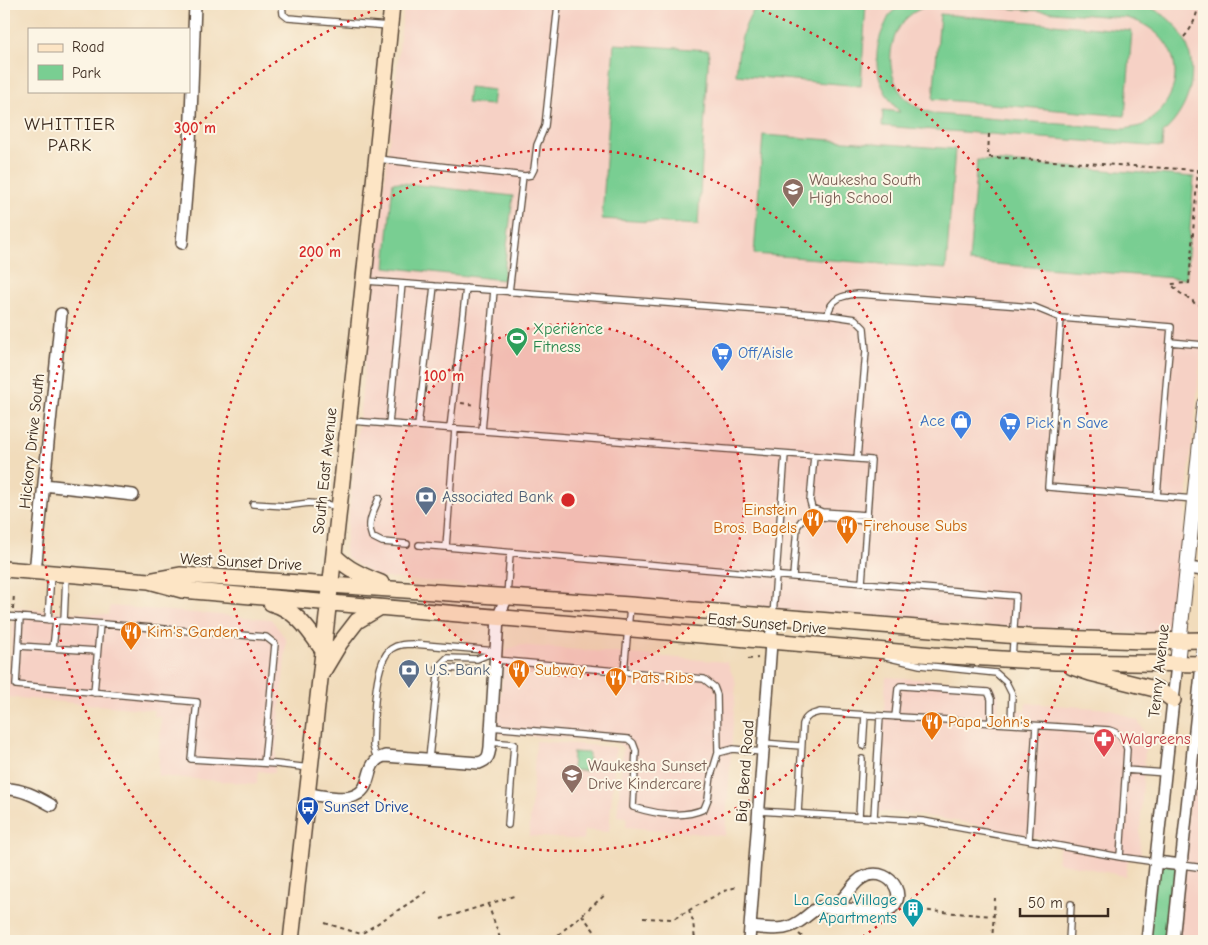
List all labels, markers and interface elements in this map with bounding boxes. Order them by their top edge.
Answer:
legend [28,28,190,92]
text: Road [72,38,104,56]
text: Park [72,64,101,82]
district label: WHITTIER PARK [24,114,116,156]
text: 300 m [174,119,216,137]
place label: Waukesha South High School [809,171,921,207]
school or university icon: Waukesha South High School [781,177,805,208]
text: 200 m [299,243,341,261]
place label: Xperience Fitness [533,320,603,356]
sports icon: Xperience Fitness [505,326,529,357]
supermarket icon: Off/Aisle [710,341,734,372]
place label: Off/Aisle [738,344,793,362]
text: 100 m [424,367,464,385]
street label: Hickory Drive South [16,372,48,510]
street label: South East Avenue [309,407,341,535]
shop icon: Ace [949,409,973,440]
supermarket icon: Pick 'n Save [998,411,1022,442]
place label: Ace [920,412,945,430]
place label: Pick 'n Save [1026,414,1108,432]
bank icon: Associated Bank [414,485,438,516]
place label: Associated Bank [442,488,554,506]
centre of rings [559,491,577,509]
place label: Einstein Bros. Bagels [713,501,797,537]
restaurant icon: Einstein Bros. Bagels [801,507,825,538]
restaurant icon: Firehouse Subs [835,514,859,545]
place label: Firehouse Subs [863,517,968,535]
street label: West Sunset Drive [180,550,302,574]
street label: East Sunset Drive [707,610,827,638]
restaurant icon: Kim's Garden [119,620,143,651]
place label: Kim's Garden [147,623,239,641]
street label: Tenny Avenue [1145,623,1173,719]
bank icon: U.S. Bank [397,658,421,689]
restaurant icon: Subway [507,658,531,689]
place label: U.S. Bank [425,661,490,679]
place label: Subway [535,661,586,679]
restaurant icon: Pats Ribs [604,666,628,697]
place label: Pats Ribs [632,669,694,687]
restaurant icon: Papa John's [920,710,944,741]
place label: Papa John's [948,713,1030,731]
street label: Big Bend Road [732,719,758,823]
pharmacy icon: Walgreens [1092,727,1116,758]
place label: Walgreens [1120,730,1191,748]
place label: Waukesha Sunset Drive Kindercare [588,757,707,793]
school or university icon: Waukesha Sunset Drive Kindercare [560,763,584,794]
bus stop icon: Sunset Drive [296,795,320,826]
place label: Sunset Drive [324,798,409,816]
scale bar [1020,885,1108,917]
place label: La Casa Village Apartments [793,891,897,927]
text: 50 m [1028,894,1063,912]
building icon: La Casa Village Apartments [901,897,925,928]

